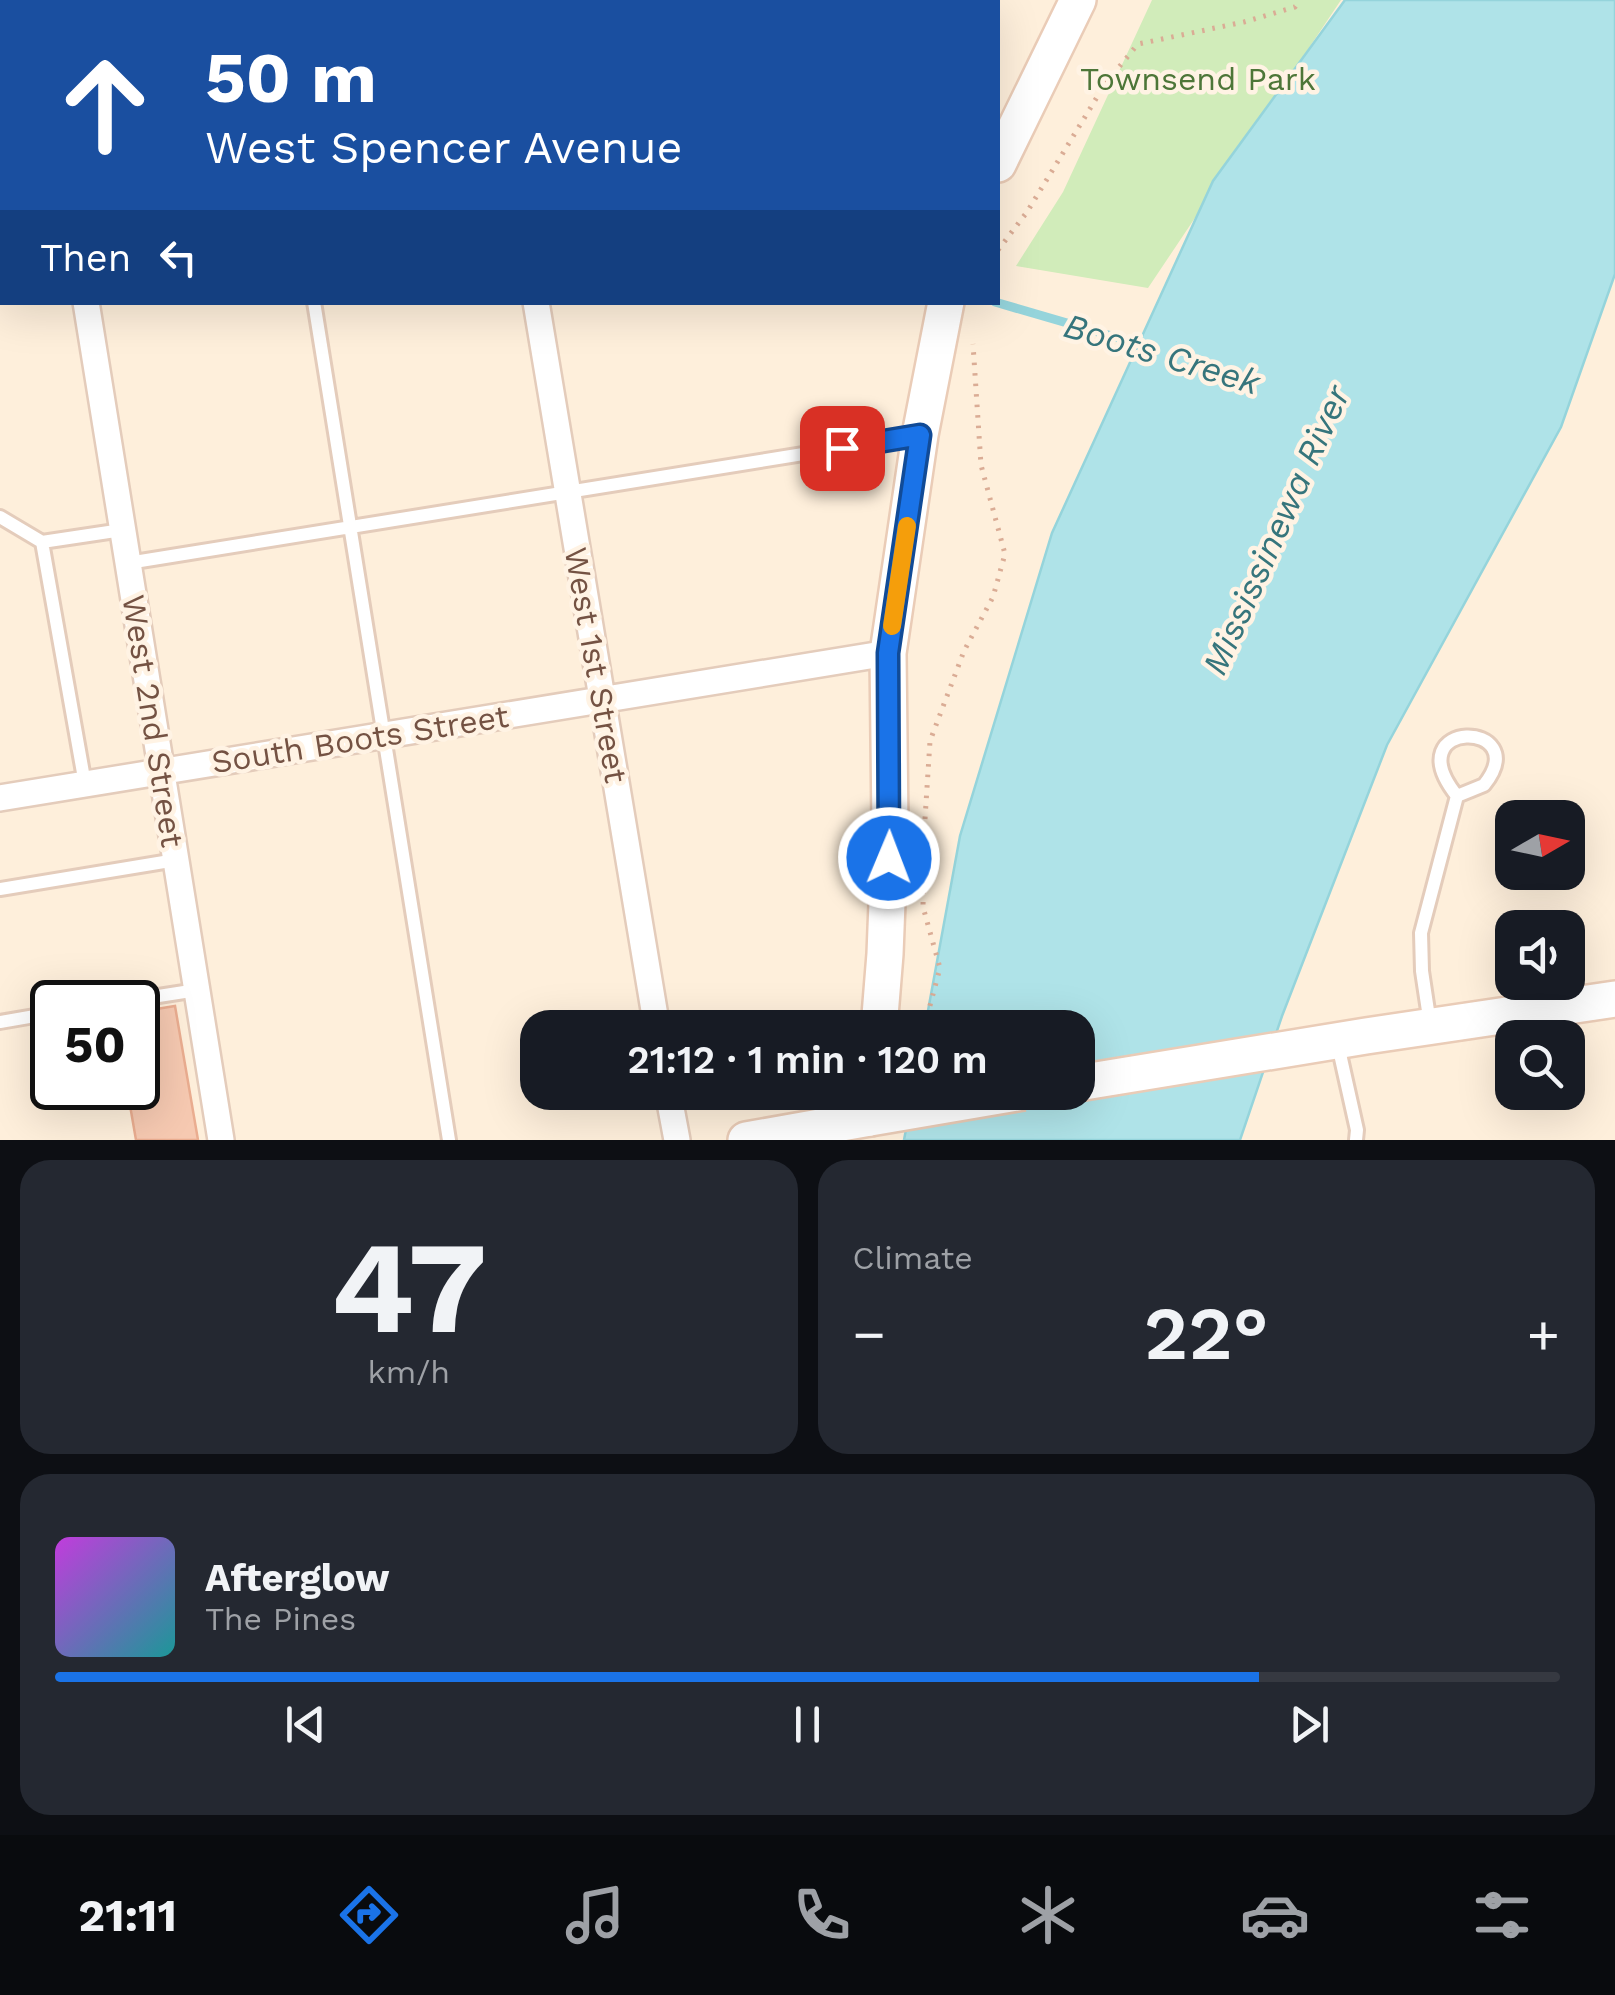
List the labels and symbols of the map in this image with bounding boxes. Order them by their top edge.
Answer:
park label: Townsend Park [1080,60,1316,98]
water label: Boots Creek [1059,304,1266,404]
water label: Mississinewa River [1193,378,1359,681]
pin [800,406,885,491]
street label: West 1st Street [557,544,635,786]
street label: West 2nd Street [114,592,192,850]
street label: South Boots Street [209,697,511,781]
north arrow [1495,800,1585,890]
position arrow [837,806,941,910]
speed limit sign: 50 [30,980,160,1110]

